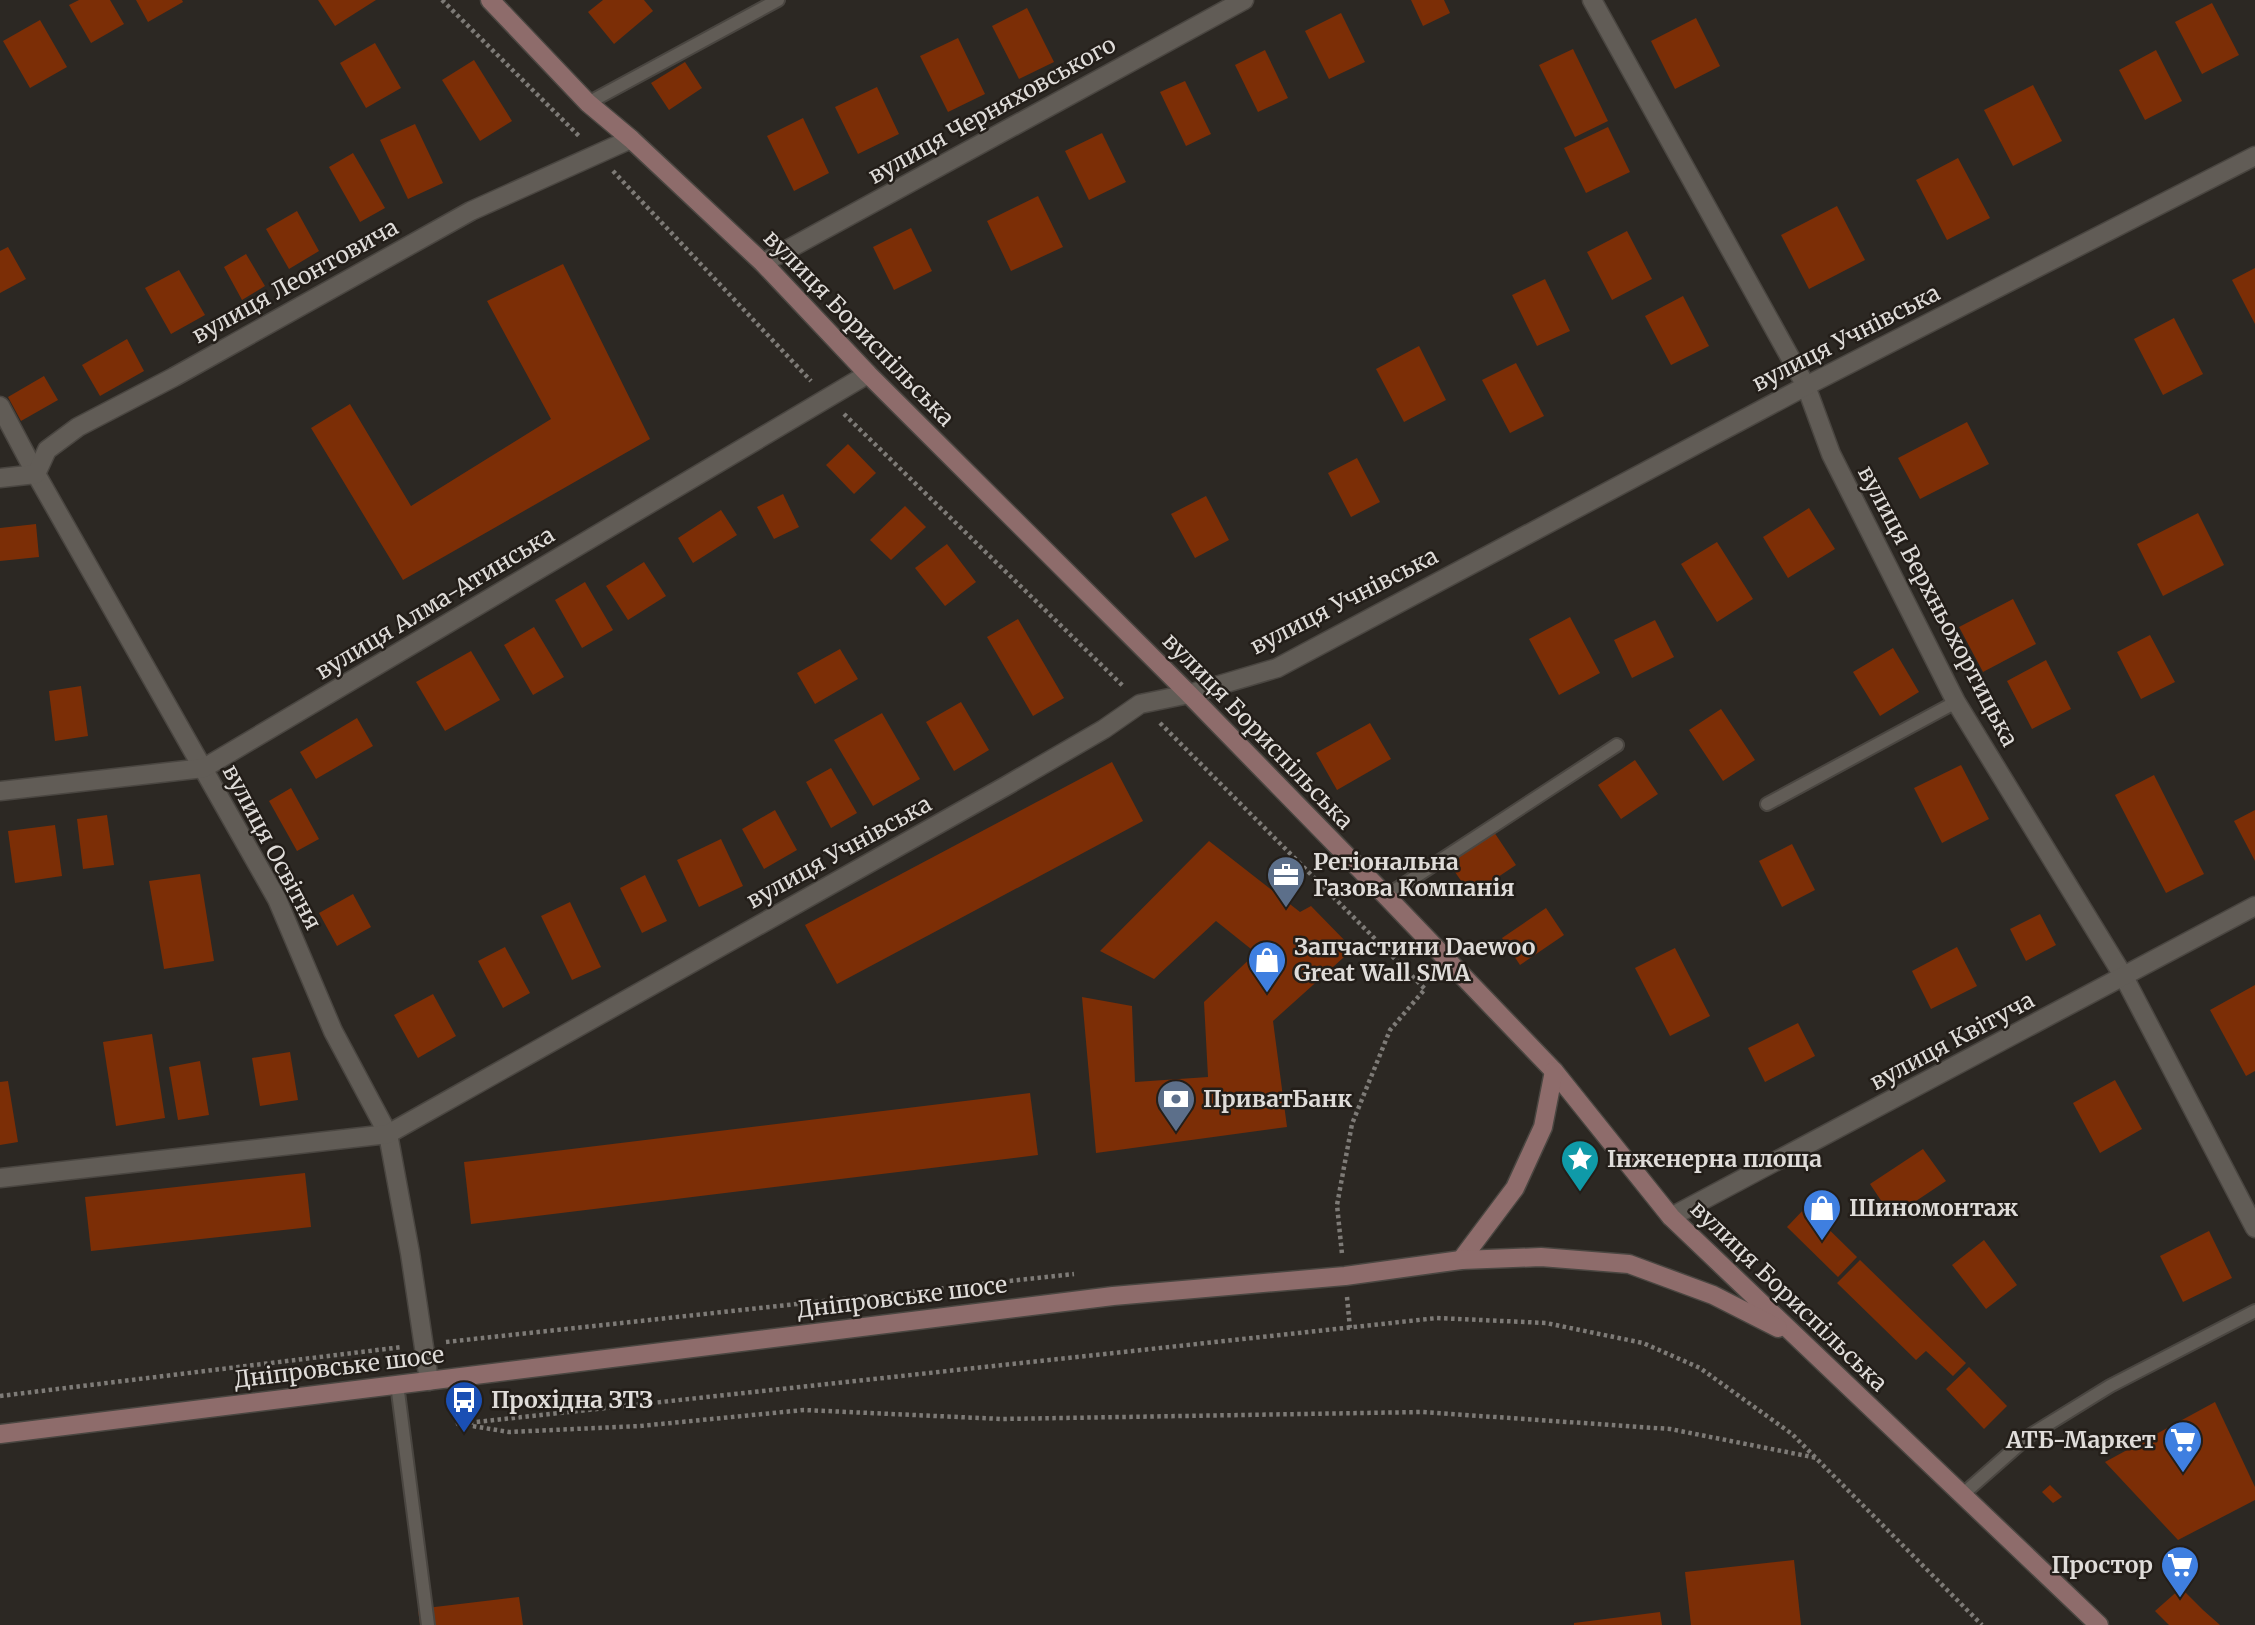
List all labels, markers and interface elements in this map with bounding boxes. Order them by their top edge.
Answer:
street label: вулиця Черняховського [863,29,1121,190]
street label: вулиця Леонтовича [187,212,403,349]
street label: вулиця Бориспільська [758,223,961,432]
street label: вулиця Учнівська [1747,278,1945,397]
street label: вулиця Верхньохортицька [1852,460,2025,751]
street label: вулиця Алма-Атинська [310,520,559,685]
street label: вулиця Учнівська [1245,541,1443,660]
street label: вулиця Бориспільська [1157,626,1360,835]
street label: вулиця Освітня [217,759,328,934]
street label: вулиця Учнівська [741,789,936,914]
place label: Регіональна Газова Компанія [1313,847,1515,902]
office icon: Регіональна Газова Компанія [1265,854,1307,909]
place label: Запчастини Daewoo Great Wall SMA [1294,932,1536,987]
shop icon: Запчастини Daewoo Great Wall SMA [1246,939,1288,994]
street label: вулиця Квітуча [1865,985,2039,1096]
bank icon: ПриватБанк [1155,1078,1197,1133]
place label: ПриватБанк [1203,1084,1353,1113]
place icon: Інженерна площа [1559,1138,1601,1193]
place label: Інженерна площа [1607,1144,1822,1173]
shop icon: Шиномонтаж [1801,1187,1843,1242]
place label: Шиномонтаж [1849,1193,2018,1222]
street label: вулиця Бориспільська [1685,1194,1894,1397]
street label: Дніпровське шосе [795,1269,1009,1324]
street label: Дніпровське шосе [232,1339,446,1394]
bus stop icon: Прохідна ЗТЗ [443,1379,485,1434]
place label: Прохідна ЗТЗ [491,1385,653,1414]
supermarket icon: АТБ-Маркет [2162,1419,2204,1474]
place label: АТБ-Маркет [2005,1425,2156,1454]
supermarket icon: Простор [2159,1544,2201,1599]
place label: Простор [2051,1550,2153,1579]

